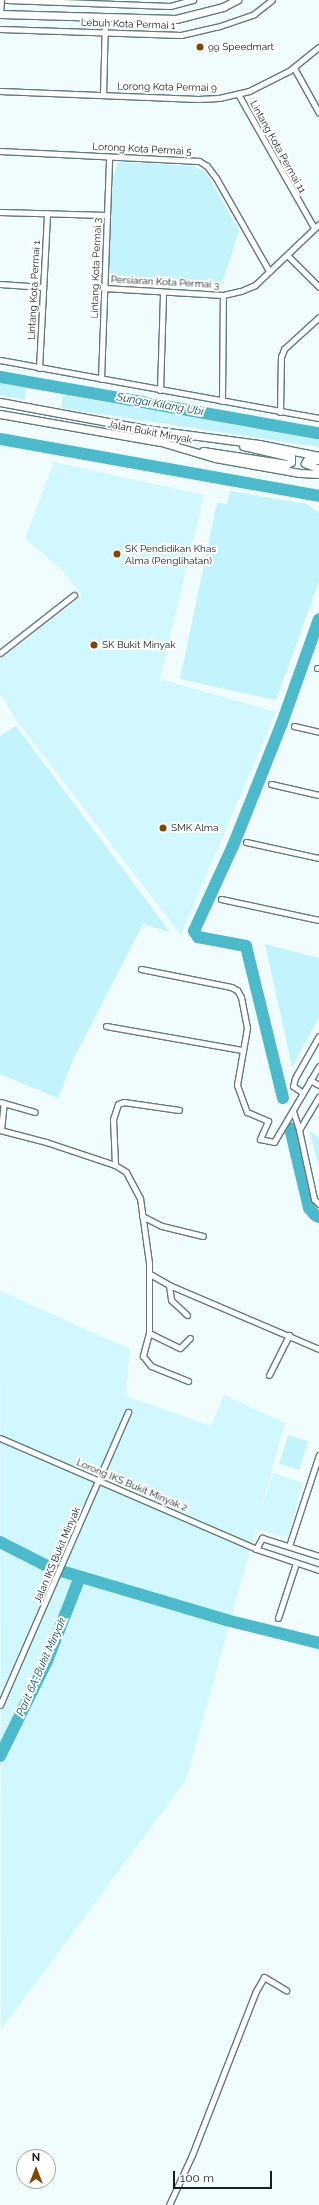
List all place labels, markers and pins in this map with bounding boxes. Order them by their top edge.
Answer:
place label: 99 Speedmart [208,41,274,53]
marker: 99 Speedmart [195,42,205,52]
place label: SK Pendidikan Khas Alma (Penglihatan) [125,542,216,566]
marker: SK Pendidikan Khas Alma (Penglihatan) [112,549,122,559]
place label: SK Bukit Minyak [102,639,176,651]
marker: SK Bukit Minyak [89,640,99,650]
place label: SMK Alma [171,822,219,834]
marker: SMK Alma [158,823,168,833]

